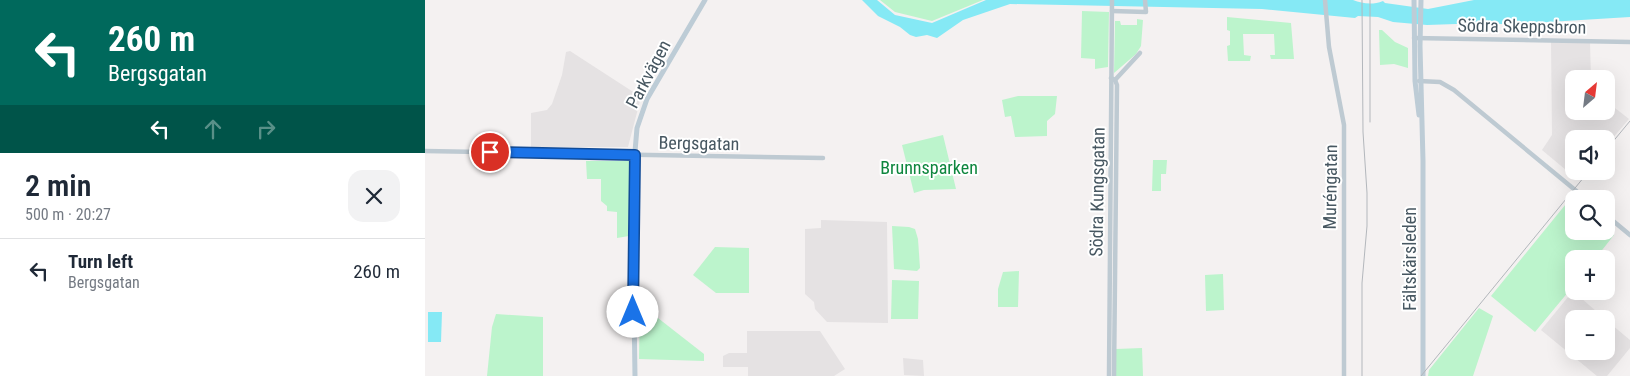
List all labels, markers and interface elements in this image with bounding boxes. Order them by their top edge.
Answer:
street label: Södra Skeppsbron [1457,14,1587,38]
text: 260 m [108,19,195,60]
icon: left [25,20,90,85]
street label: Parkvägen [621,36,675,112]
text: Bergsgatan [108,61,207,86]
north arrow [1565,70,1615,120]
map controls [1565,70,1615,360]
icon: left [146,115,174,143]
icon: ahead [199,115,227,143]
icon: right [252,115,280,143]
street label: Södra Kungsgatan [1085,127,1109,257]
button: sound [1565,130,1615,180]
pin [469,131,511,173]
street label: Bergsgatan [658,132,740,154]
icon: arrive [476,138,504,166]
street label: Muréngatan [1319,144,1341,230]
park label: Brunnsparken [880,157,978,178]
text: 2 min [25,168,91,203]
button: close [348,170,400,222]
button: search [1565,190,1615,240]
text: 500 m · 20:27 [25,205,111,224]
street label: Fältskärsleden [1399,207,1420,311]
text: Turn left [68,250,133,273]
button: + [1565,250,1615,300]
icon: left [25,257,53,285]
text: 260 m [353,260,400,283]
text: Bergsgatan [68,273,140,292]
position arrow [606,285,658,337]
button: − [1565,310,1615,360]

